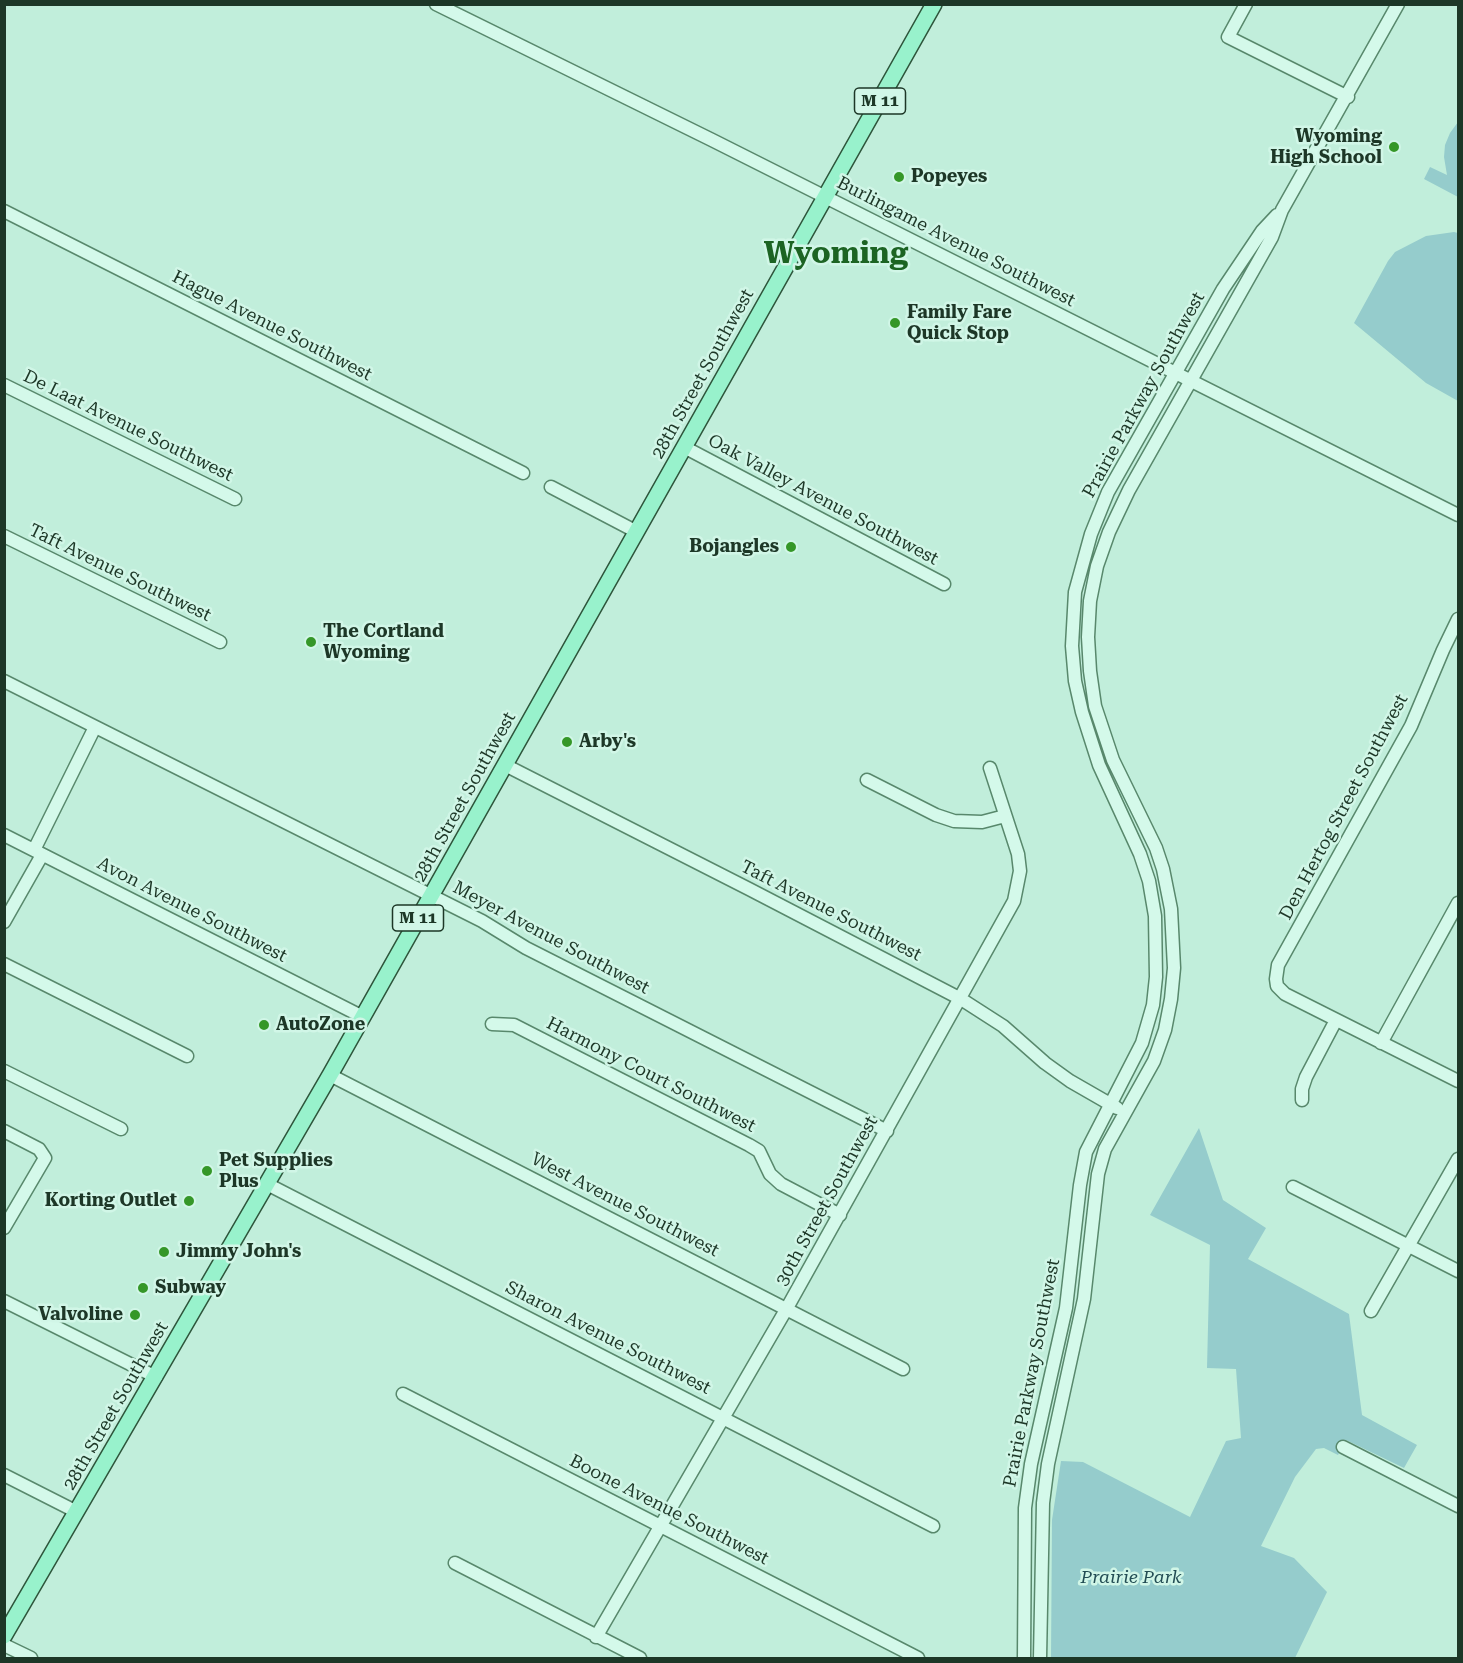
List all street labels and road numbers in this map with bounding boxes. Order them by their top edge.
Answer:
road number: M 11 [854,88,906,114]
street label: Burlingame Avenue Southwest [833,172,1079,312]
street label: Hague Avenue Southwest [169,266,375,386]
street label: 28th Street Southwest [647,285,759,463]
street label: Prairie Parkway Southwest [1078,288,1210,502]
street label: De Laat Avenue Southwest [20,366,236,486]
street label: Oak Valley Avenue Southwest [704,430,942,570]
street label: Taft Avenue Southwest [25,519,215,627]
street label: Den Hertog Street Southwest [1275,690,1413,924]
street label: 28th Street Southwest [409,708,521,886]
street label: Avon Avenue Southwest [94,853,290,967]
street label: Taft Avenue Southwest [737,856,925,966]
street label: Meyer Avenue Southwest [449,877,653,999]
road number: M 11 [392,905,444,931]
street label: Harmony Court Southwest [543,1013,759,1137]
street label: 30th Street Southwest [771,1112,883,1290]
street label: West Avenue Southwest [527,1148,723,1262]
street label: Prairie Parkway Southwest [999,1257,1065,1489]
street label: Sharon Avenue Southwest [502,1277,714,1399]
street label: 28th Street Southwest [59,1318,173,1494]
street label: Boone Avenue Southwest [566,1450,772,1570]

